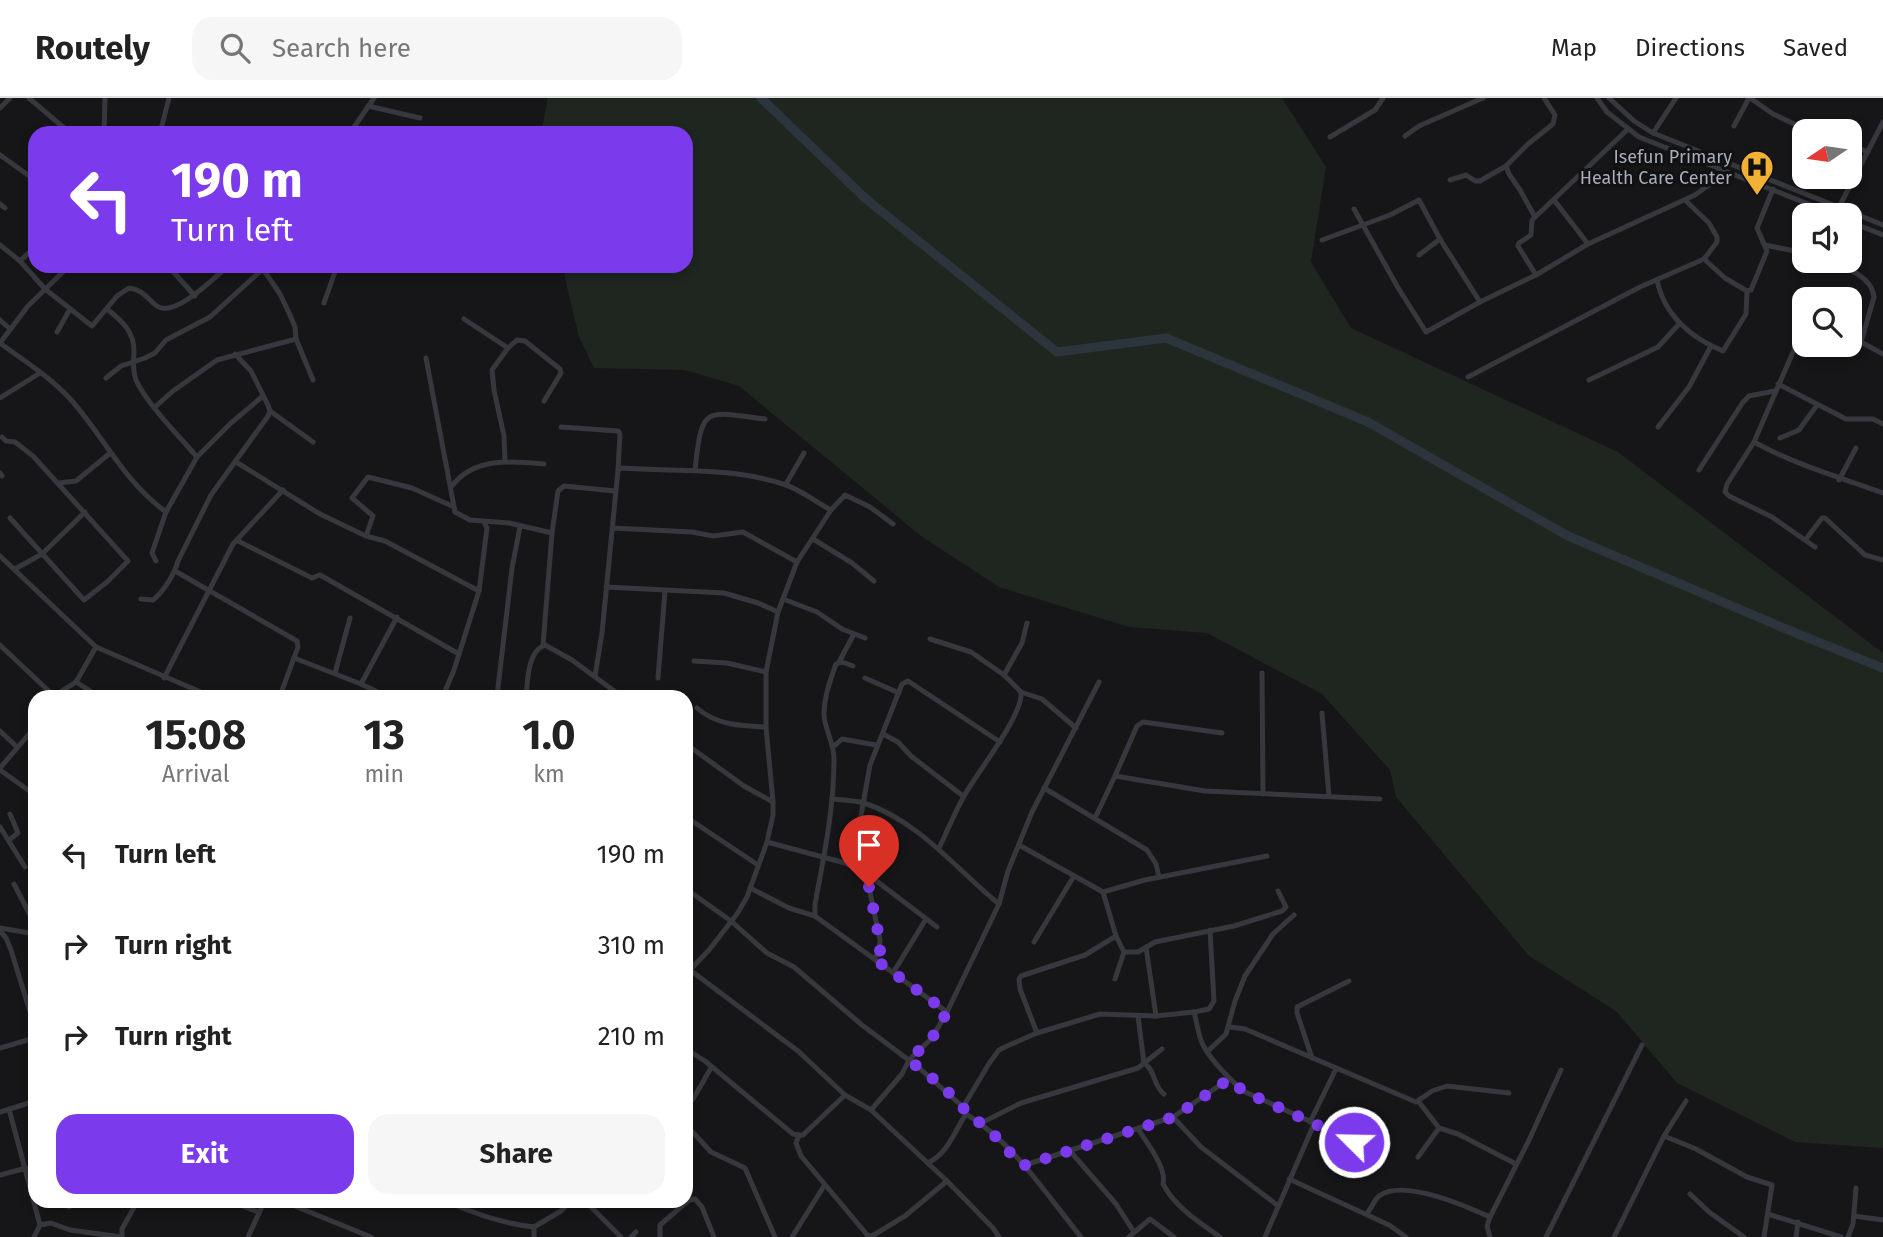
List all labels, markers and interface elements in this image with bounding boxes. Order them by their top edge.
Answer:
search box [192,17,682,80]
text: Routely [35,28,150,68]
icon: search [216,29,254,67]
text: Search here [272,33,411,64]
text: Map [1551,34,1597,62]
text: Directions [1635,34,1745,62]
text: Saved [1783,34,1848,62]
north arrow [1792,119,1862,189]
map controls [1792,119,1862,357]
place label: Isefun Primary Health Care Center [1580,146,1732,189]
hospital icon: Isefun Primary Health Care Center [1738,148,1776,197]
text: 190 m [171,151,303,210]
icon: left [56,154,147,245]
button: sound [1792,203,1862,273]
text: Turn left [171,211,293,249]
button: search [1792,287,1862,357]
text: 15:08 [145,710,246,760]
text: 13 [364,710,405,760]
text: 1.0 [522,710,576,760]
text: Arrival [162,760,229,788]
text: min [364,760,404,788]
text: km [533,760,565,788]
pin [839,815,899,887]
icon: arrive [850,826,888,864]
icon: left [56,836,94,874]
text: Turn left [115,839,216,870]
text: 190 m [596,839,665,870]
icon: right [56,927,94,965]
text: Turn right [115,930,232,961]
text: 310 m [598,930,665,961]
icon: right [56,1018,94,1056]
text: Turn right [115,1021,232,1052]
text: 210 m [598,1021,665,1052]
position arrow [1317,1105,1391,1179]
button: Exit [56,1114,354,1194]
button: Share [368,1114,665,1194]

